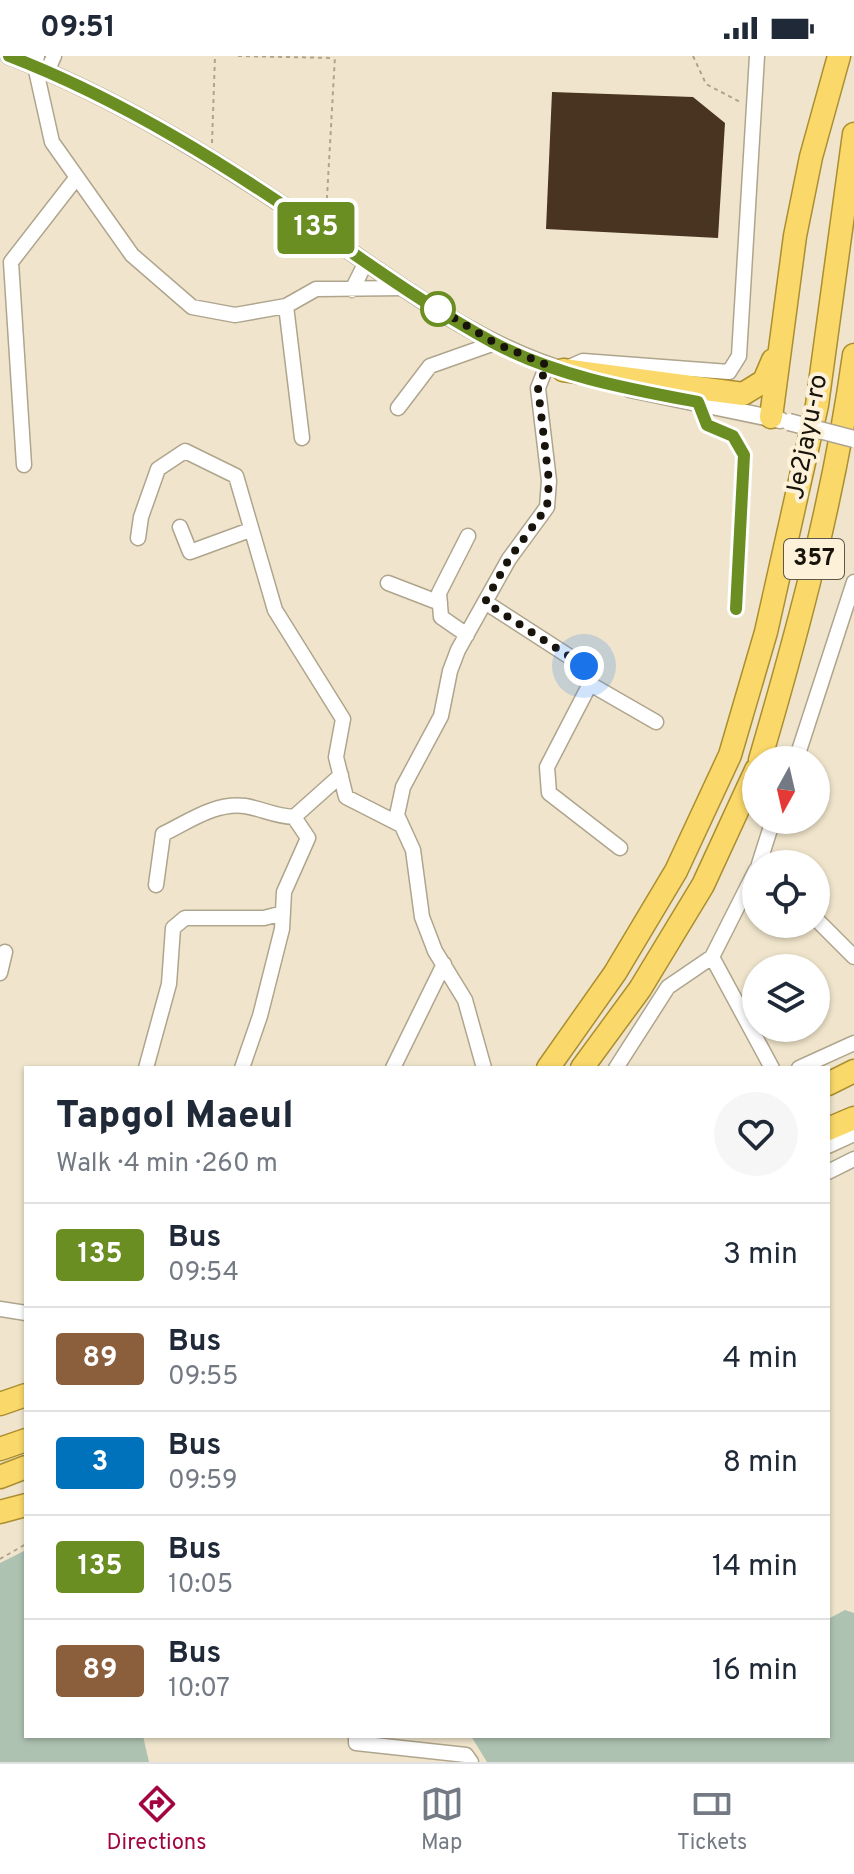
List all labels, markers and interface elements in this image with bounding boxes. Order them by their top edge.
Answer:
text: 09:51 [40,10,116,47]
line badge: 135 [270,202,362,254]
text: 135 [293,210,339,246]
unlabelled marker [421,292,455,326]
street label: Je2jayu-ro [780,372,836,502]
road number: 357 [784,539,844,579]
your location [564,646,604,686]
north arrow [742,746,830,834]
map controls [742,746,830,1042]
button: locate [742,850,830,938]
button: layers [742,954,830,1042]
button: heart [714,1092,798,1176]
text: Tapgol Maeul [56,1093,294,1142]
text: Walk · 4 min · 260 m [56,1148,278,1181]
text: Bus [168,1220,221,1257]
text: 135 [77,1237,123,1273]
text: 3 min [723,1237,798,1274]
text: 09:54 [168,1257,239,1290]
text: Bus [168,1324,221,1361]
text: 89 [83,1341,117,1377]
text: 4 min [722,1341,798,1378]
text: 09:55 [168,1361,238,1394]
text: Bus [168,1428,221,1465]
text: 3 [92,1445,108,1481]
text: 8 min [723,1445,798,1482]
text: 09:59 [168,1465,237,1498]
text: Bus [168,1532,221,1569]
text: 135 [77,1549,123,1585]
text: 14 min [712,1549,798,1586]
text: 10:05 [168,1569,233,1602]
text: Bus [168,1636,221,1673]
text: 89 [83,1653,117,1689]
text: 16 min [712,1653,798,1690]
text: 10:07 [168,1673,230,1706]
tab: Directions [107,1782,207,1857]
tab: Map [420,1782,464,1857]
tab: Tickets [677,1782,747,1857]

